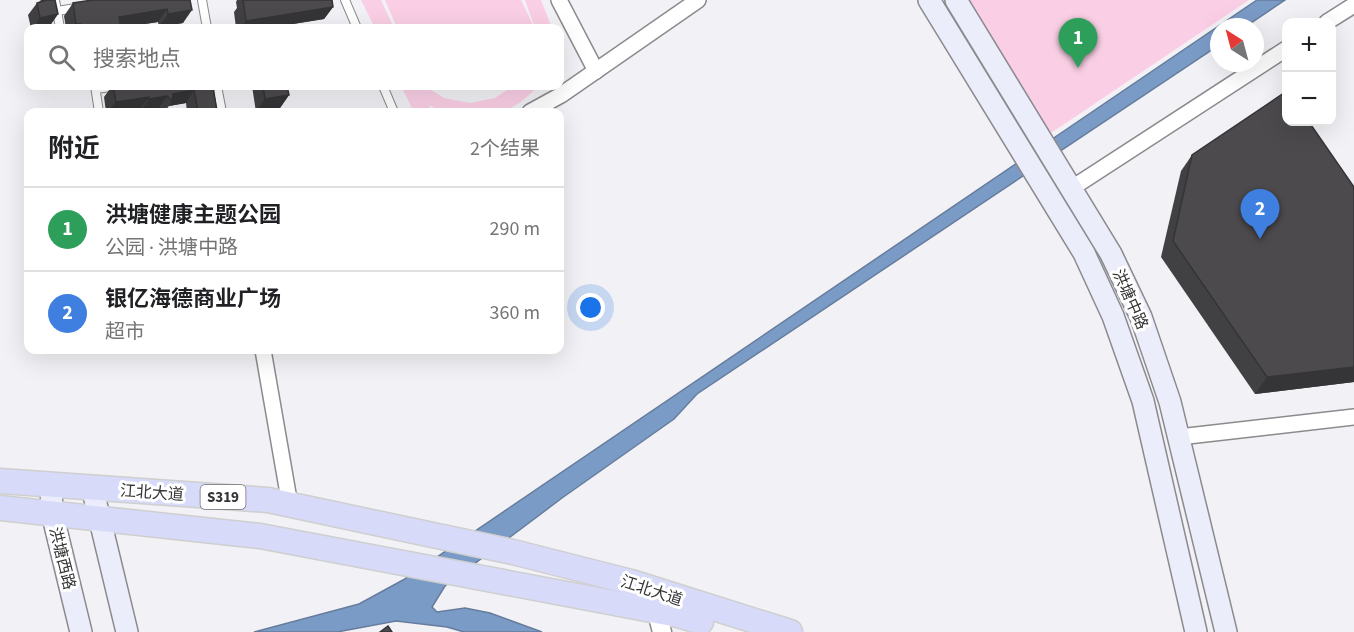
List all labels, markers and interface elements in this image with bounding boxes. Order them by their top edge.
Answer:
north arrow [1210,18,1264,72]
map controls [1282,18,1336,126]
button: + [1282,18,1336,72]
pin: 1 [1058,19,1098,68]
search box [24,24,564,90]
icon: search [45,41,78,74]
text: 搜索地点 [93,43,181,75]
button: − [1282,72,1336,126]
text: 附近 [48,130,100,167]
text: 2个结果 [470,135,540,163]
pin: 2 [1240,190,1280,239]
text: 洪塘健康主题公园 [105,199,281,231]
text: 1 [62,215,73,243]
text: 290 m [490,215,540,243]
text: 公园 · 洪塘中路 [105,234,238,262]
street label: 洪塘中路 [1107,266,1153,333]
text: 银亿海德商业广场 [105,283,281,315]
your location [576,293,605,322]
text: 2 [62,299,73,327]
text: 360 m [490,299,540,327]
text: 超市 [105,318,145,346]
street label: 江北大道 [119,480,185,506]
road number: S319 [200,485,246,509]
street label: 洪塘西路 [44,525,80,592]
street label: 江北大道 [618,571,686,611]

